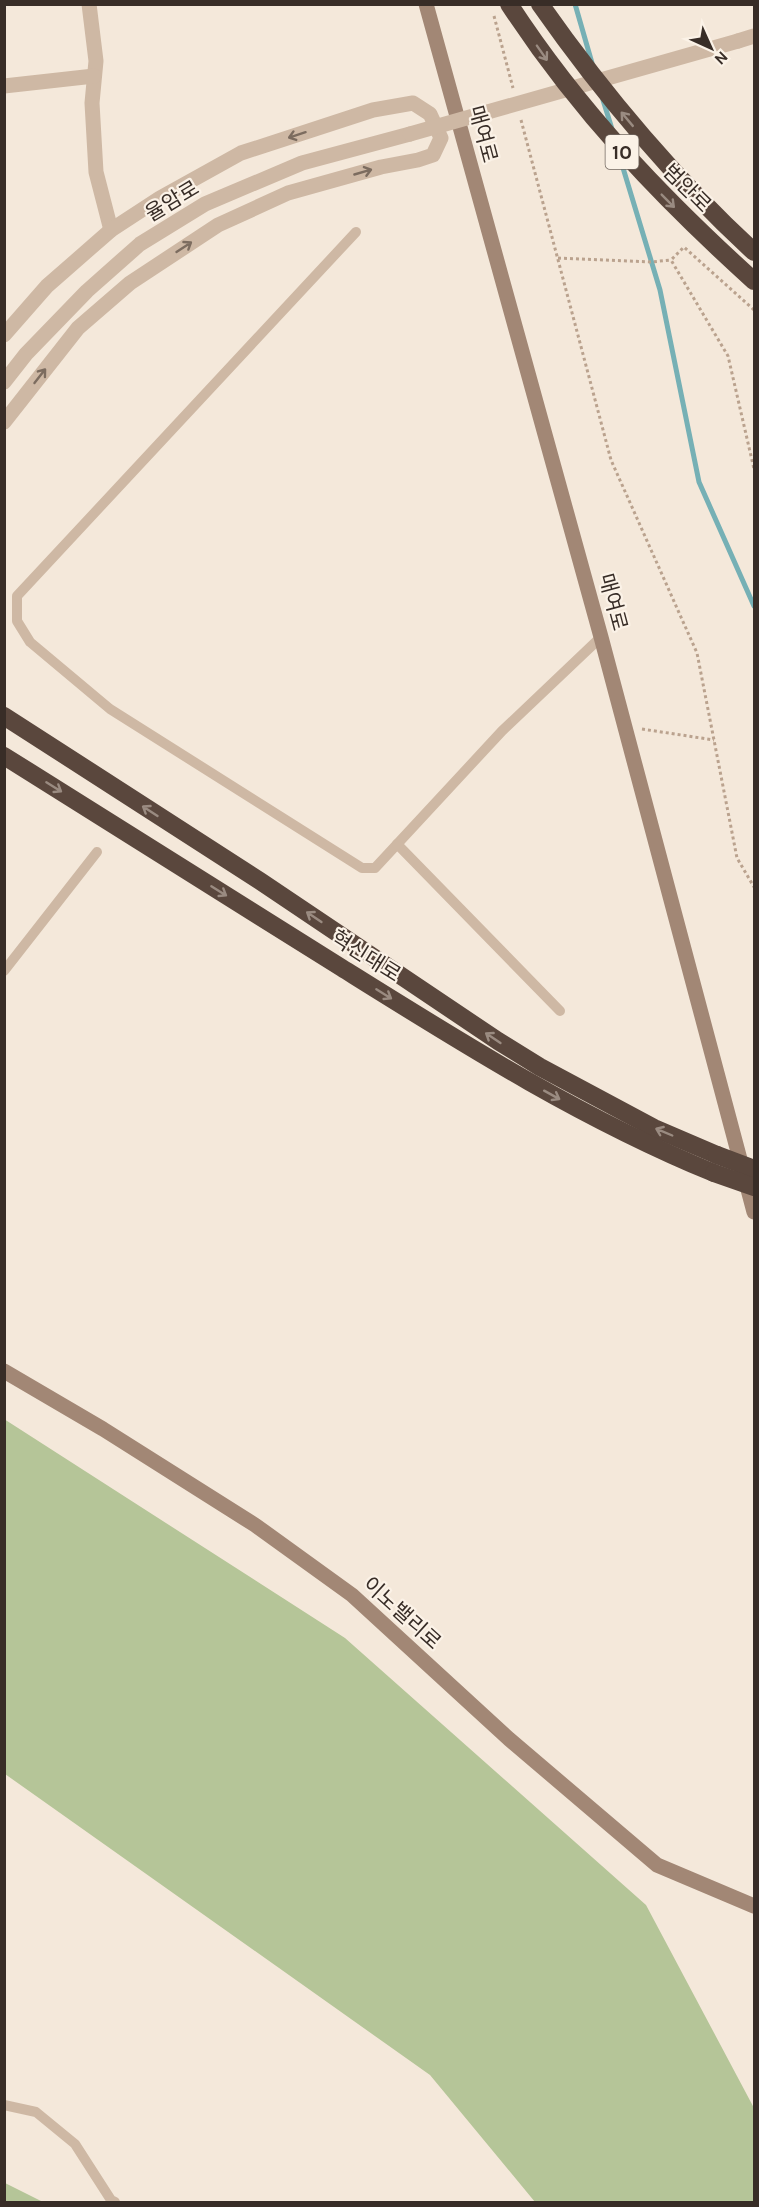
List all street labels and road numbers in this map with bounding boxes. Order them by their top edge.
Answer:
street label: 매여로 [464,103,502,165]
road number: 10 [606,135,638,169]
street label: 범안로 [658,159,716,217]
street label: 율암로 [141,176,203,226]
street label: 매여로 [594,571,632,633]
street label: 혁신대로 [327,925,405,987]
street label: 이노밸리로 [358,1572,446,1654]

